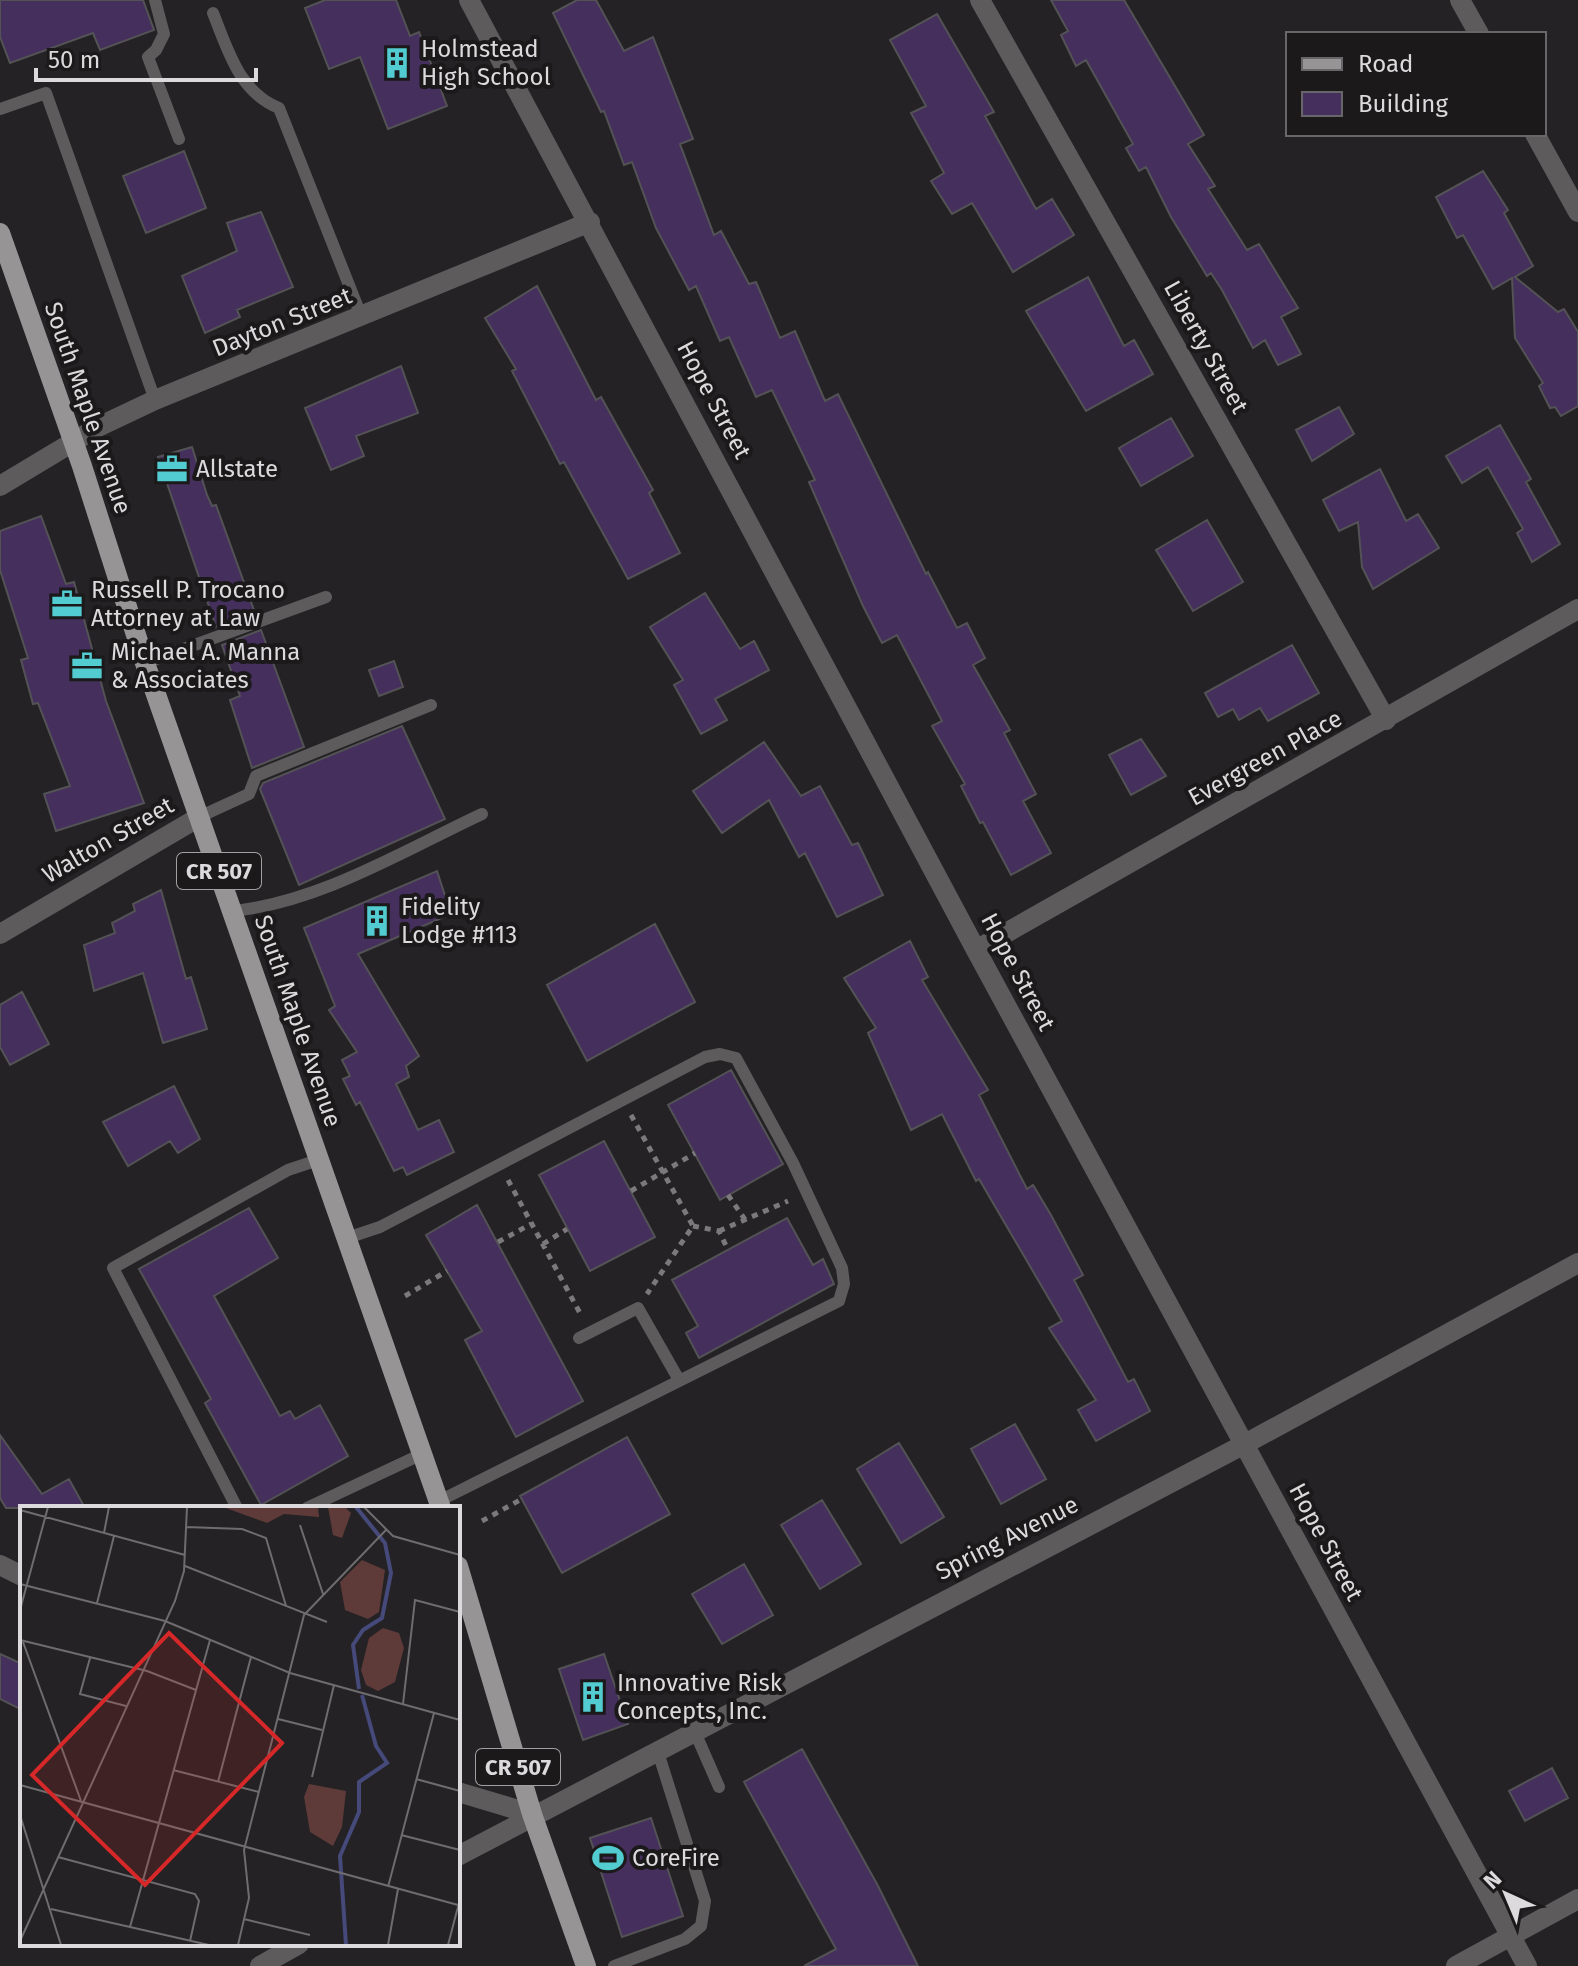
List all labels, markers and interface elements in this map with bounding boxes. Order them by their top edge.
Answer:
scale bar [36,32,256,82]
legend [1286,32,1546,136]
place label: Holmstead High School [421,35,551,91]
text: 50 m [48,46,100,74]
building icon: Holmstead High School [380,46,414,80]
text: Road [1358,50,1413,78]
text: Building [1358,90,1448,118]
street label: Liberty Street [1158,276,1254,418]
street label: Dayton Street [208,281,356,363]
street label: South Maple Avenue [39,298,137,518]
street label: Hope Street [671,336,757,464]
office icon: Allstate [155,452,189,486]
place label: Allstate [196,455,278,483]
place label: Russell P. Trocano Attorney at Law [91,576,285,632]
office icon: Russell P. Trocano Attorney at Law [50,587,84,621]
place label: Michael A. Manna & Associates [111,638,300,694]
office icon: Michael A. Manna & Associates [70,649,104,683]
street label: Evergreen Place [1183,704,1347,812]
street label: Walton Street [37,791,179,889]
road number: CR 507 [177,853,261,889]
place label: Fidelity Lodge #113 [401,893,517,949]
building icon: Fidelity Lodge #113 [360,904,394,938]
street label: Hope Street [975,908,1061,1036]
street label: South Maple Avenue [249,911,347,1131]
street label: Hope Street [1283,1478,1369,1606]
street label: Spring Avenue [931,1490,1083,1586]
inset map [20,1506,460,1946]
place label: Innovative Risk Concepts, Inc. [617,1669,783,1725]
building icon: Innovative Risk Concepts, Inc. [576,1680,610,1714]
road number: CR 507 [476,1749,560,1785]
sports icon: CoreFire [591,1841,625,1875]
place label: CoreFire [632,1844,720,1872]
north arrow [1466,1854,1546,1934]
text: N [1478,1865,1507,1895]

